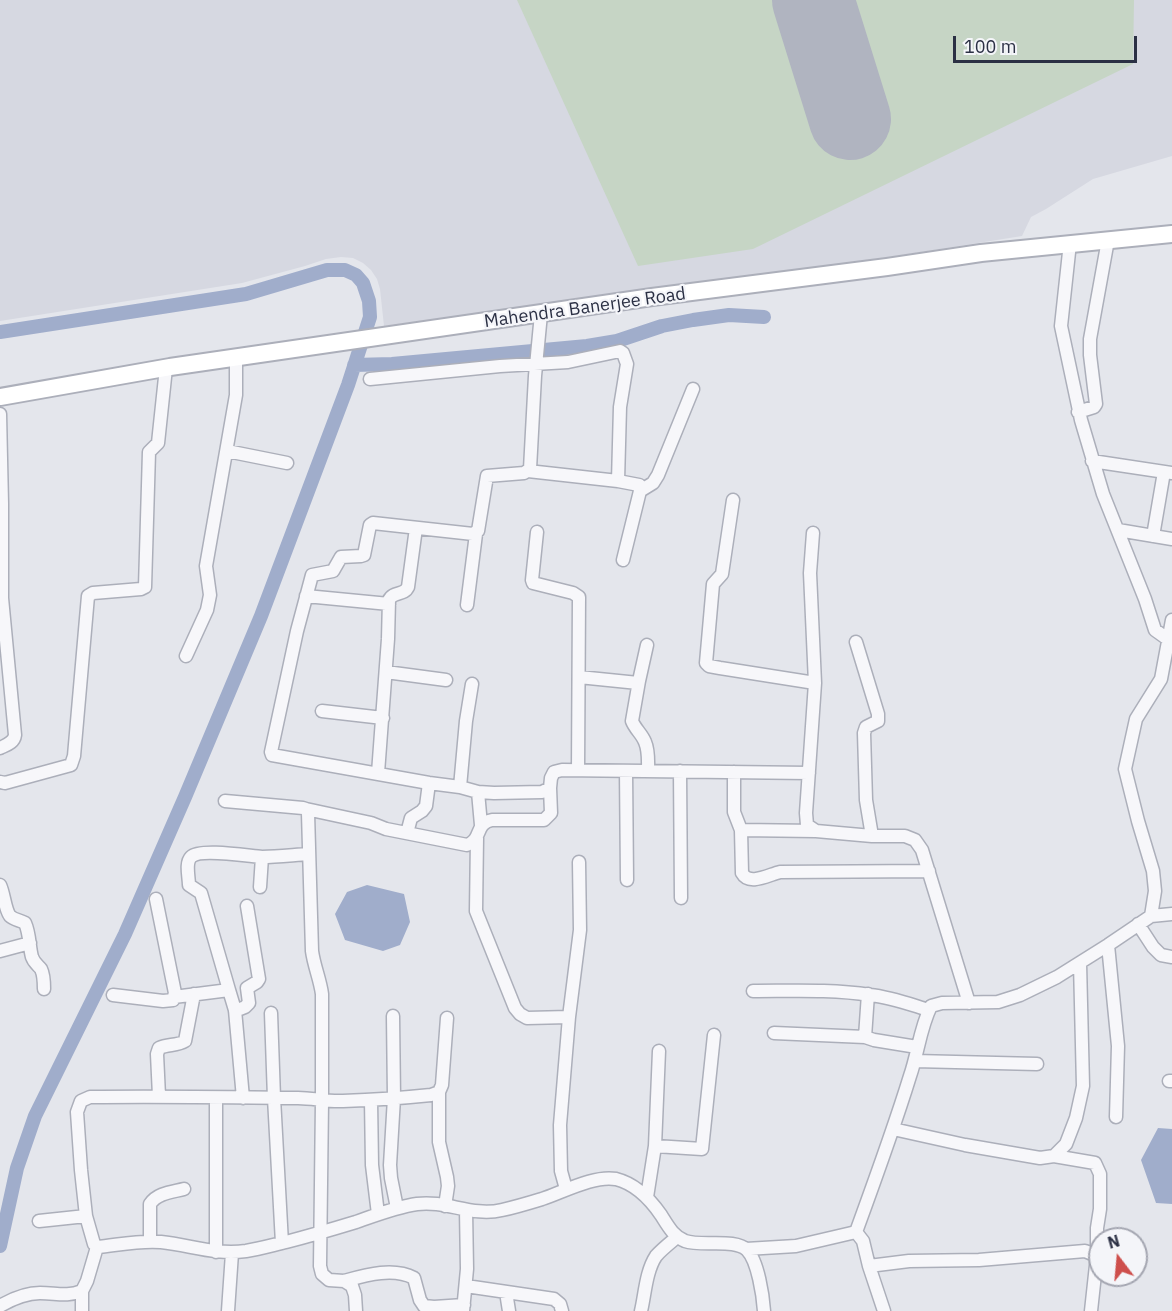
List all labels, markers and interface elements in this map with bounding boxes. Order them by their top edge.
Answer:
scale bar [956,24,1140,62]
text: 100 m [964,35,1016,58]
street label: Mahendra Banerjee Road [483,283,687,333]
north arrow [1088,1227,1148,1287]
text: N [1105,1230,1122,1253]

